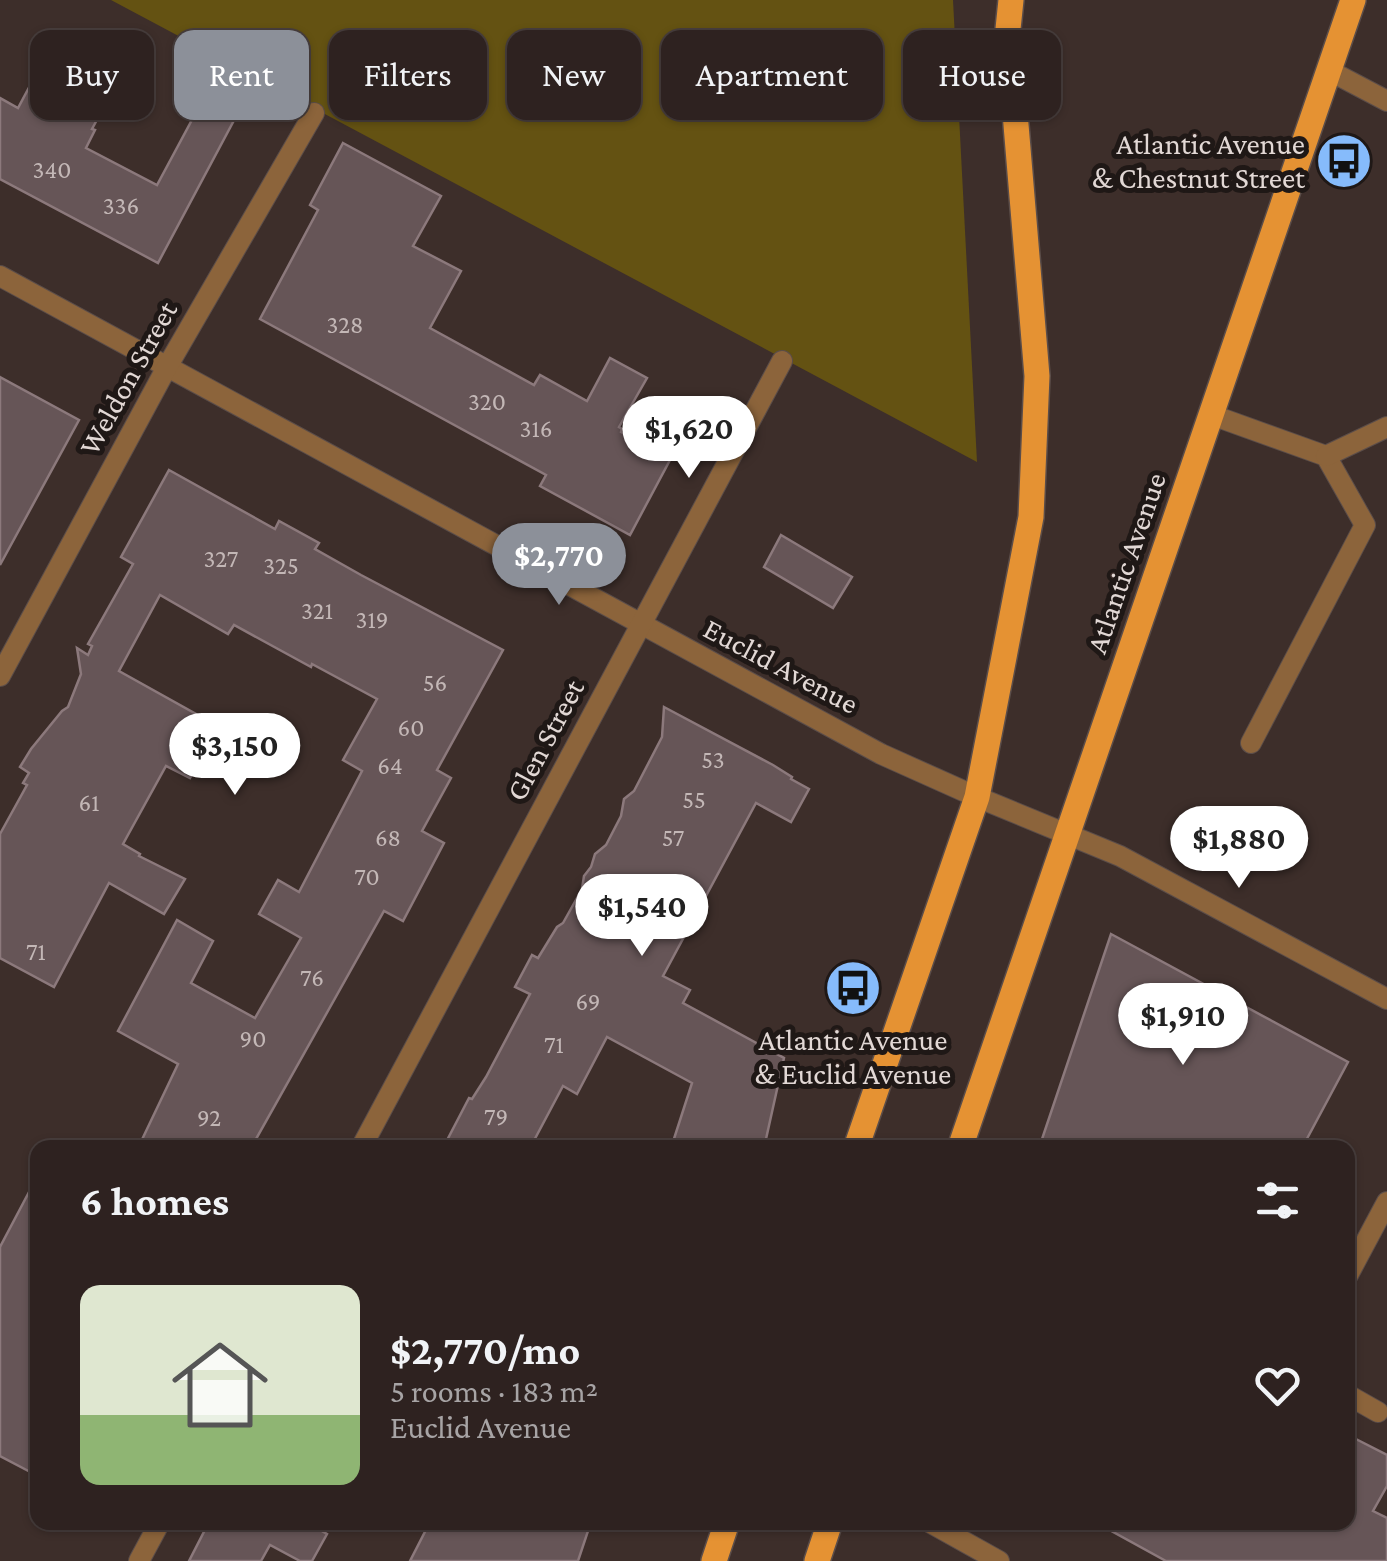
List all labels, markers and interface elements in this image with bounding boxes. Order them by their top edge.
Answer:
chip: Buy [30,30,154,120]
chip: Rent [174,30,309,120]
chip: Filters [329,30,487,120]
chip: New [507,30,641,120]
chip: Apartment [661,30,883,120]
chip: House [903,30,1061,120]
place label: Atlantic Avenue & Chestnut Street [1092,127,1306,194]
bus stop icon: Atlantic Avenue & Chestnut Street [1314,131,1374,191]
house number: 340 [33,156,71,183]
house number: 336 [103,192,139,219]
street label: Weldon Street [72,294,184,460]
house number: 328 [326,311,364,338]
house number: 320 [468,388,506,415]
pin: $1,620 [608,396,770,481]
text: $1,620 [644,410,734,446]
house number: 316 [520,415,552,442]
street label: Atlantic Avenue [1079,468,1172,657]
pin: $2,770 [478,523,640,608]
text: $2,770 [514,537,604,573]
house number: 327 [204,545,238,572]
house number: 325 [263,552,299,579]
house number: 321 [301,597,333,624]
house number: 319 [356,606,388,633]
street label: Euclid Avenue [699,611,864,720]
house number: 56 [423,669,447,696]
street label: Glen Street [499,673,591,806]
pin: $3,150 [154,713,316,798]
house number: 60 [398,714,424,741]
text: $3,150 [191,727,279,763]
house number: 53 [701,746,725,773]
house number: 64 [377,752,403,779]
house number: 55 [682,786,706,813]
house number: 61 [79,789,100,816]
pin: $1,880 [1158,806,1320,891]
text: $1,880 [1192,820,1286,856]
house number: 68 [375,824,401,851]
house number: 57 [662,824,684,851]
house number: 70 [354,863,380,890]
pin: $1,540 [561,874,723,959]
text: $1,540 [597,888,687,924]
house number: 71 [26,938,46,965]
bus stop icon: Atlantic Avenue & Euclid Avenue [823,958,883,1018]
house number: 76 [300,964,324,991]
pin: $1,910 [1102,983,1264,1068]
house number: 69 [576,988,600,1015]
text: $1,910 [1140,997,1226,1033]
place label: Atlantic Avenue & Euclid Avenue [755,1023,951,1090]
house number: 90 [240,1025,266,1052]
house number: 71 [544,1031,564,1058]
house number: 79 [484,1103,508,1130]
house number: 92 [197,1104,221,1131]
icon: filters [1250,1173,1305,1228]
text: 6 homes [80,1177,229,1224]
icon: home [160,1325,280,1445]
text: $2,770/mo [390,1326,580,1373]
icon: heart [1250,1358,1305,1413]
text: 5 rooms · 183 m² [390,1373,598,1409]
text: Euclid Avenue [390,1409,571,1445]

